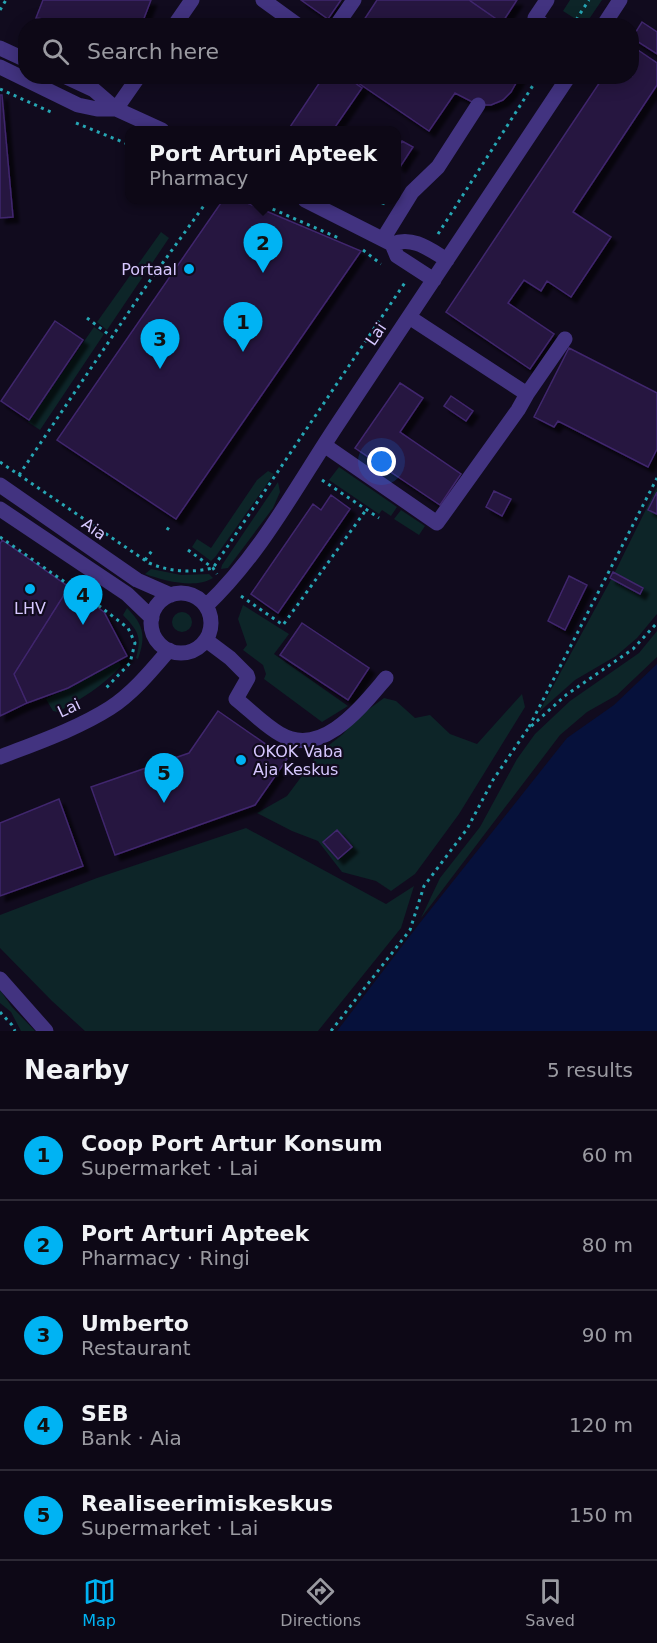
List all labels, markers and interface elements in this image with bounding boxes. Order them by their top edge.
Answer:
search box [18,18,639,84]
icon: search [39,35,72,68]
text: Search here [87,39,219,64]
popup [125,126,401,204]
text: Port Arturi Apteek [149,141,377,166]
text: Pharmacy [149,166,248,190]
pin: 2 [244,224,282,273]
place label: Portaal [121,260,177,279]
marker: Portaal [182,262,196,276]
pin: 1 [224,302,262,352]
street label: Lai [362,319,390,349]
pin: 3 [140,320,180,369]
your location [367,447,396,476]
street label: Aia [78,514,110,544]
pin: 4 [64,576,103,625]
marker: LHV [23,582,37,596]
place label: LHV [14,599,46,618]
street label: Lai [54,694,84,722]
place label: OKOK Vaba Aja Keskus [253,742,343,779]
marker: OKOK Vaba Aja Keskus [234,753,248,767]
pin: 5 [144,754,184,803]
text: Nearby [24,1055,129,1085]
text: 5 results [547,1058,633,1082]
text: Coop Port Artur Konsum [81,1131,383,1156]
text: 1 [37,1143,50,1167]
text: 60 m [582,1143,633,1167]
text: Supermarket · Lai [81,1156,258,1180]
text: Port Arturi Apteek [81,1221,309,1246]
text: 2 [37,1233,50,1257]
text: 80 m [582,1233,633,1257]
text: Pharmacy · Ringi [81,1246,250,1270]
text: Umberto [81,1311,189,1336]
text: 3 [37,1323,50,1347]
text: 90 m [582,1323,633,1347]
text: Restaurant [81,1336,191,1360]
text: SEB [81,1401,129,1426]
text: 4 [37,1413,50,1437]
text: 120 m [569,1413,633,1437]
text: Bank · Aia [81,1426,182,1450]
text: Realiseerimiskeskus [81,1491,333,1516]
text: 5 [37,1503,50,1527]
text: 150 m [569,1503,633,1527]
text: Supermarket · Lai [81,1516,258,1540]
tab: Map [82,1575,116,1630]
tab: Directions [280,1575,361,1630]
tab: Saved [525,1575,575,1630]

